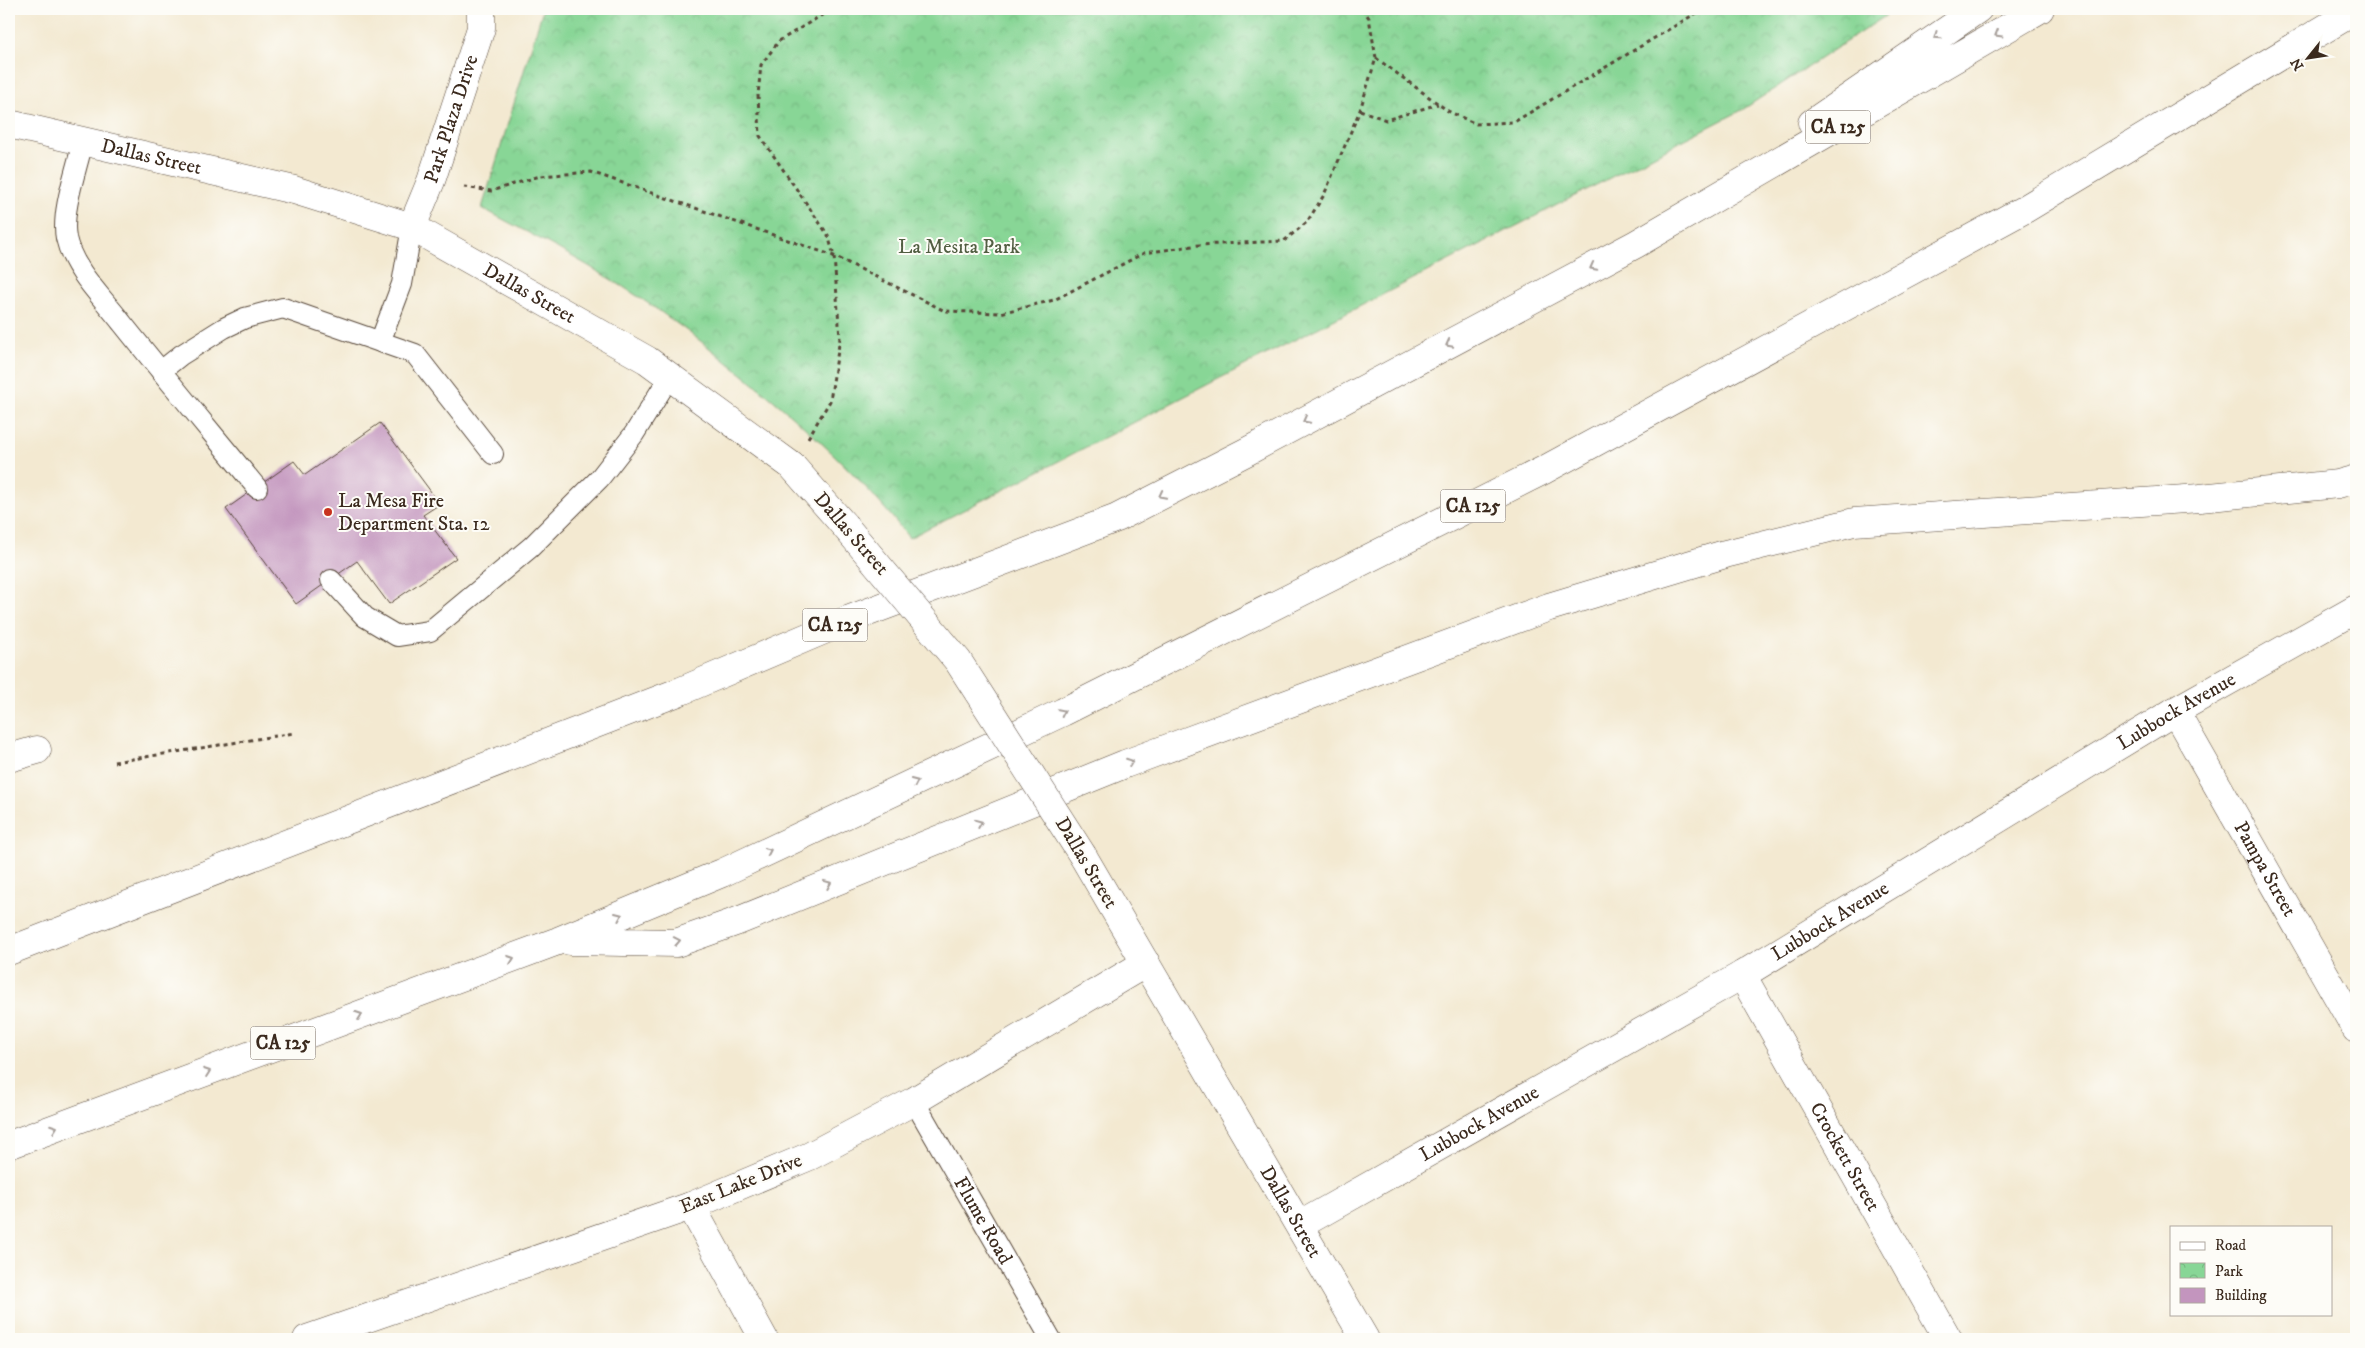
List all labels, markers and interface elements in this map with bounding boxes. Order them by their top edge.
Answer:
one-way arrow [1994,27,2003,37]
one-way arrow [1934,30,1943,39]
north arrow [2282,32,2332,82]
street label: Park Plaza Drive [419,52,484,186]
text: N [2287,54,2308,73]
road number: CA 125 [1806,110,1870,144]
street label: Dallas Street [99,133,204,181]
park label: La Mesita Park [898,235,1020,260]
street label: Dallas Street [479,257,580,329]
one-way arrow [1589,261,1598,271]
one-way arrow [1446,338,1455,348]
one-way arrow [1302,414,1311,424]
street label: Dallas Street [808,487,894,581]
place label: La Mesa Fire Department Sta. 12 [338,489,490,537]
one-way arrow [1158,489,1167,499]
road number: CA 125 [1440,490,1506,522]
marker: La Mesa Fire Department Sta. 12 [322,506,334,518]
road number: CA 125 [802,608,868,642]
street label: Lubbock Avenue [2113,667,2240,756]
one-way arrow [1057,708,1066,719]
one-way arrow [1125,758,1134,768]
one-way arrow [910,778,919,788]
street label: Dallas Street [1049,813,1123,913]
street label: Pampa Street [2228,817,2302,921]
one-way arrow [974,819,983,829]
one-way arrow [763,847,772,857]
street label: Lubbock Avenue [1767,876,1893,967]
one-way arrow [824,880,832,890]
one-way arrow [614,911,623,922]
one-way arrow [672,937,681,947]
one-way arrow [507,954,515,964]
one-way arrow [354,1011,363,1021]
road number: CA 125 [250,1026,316,1060]
one-way arrow [202,1068,211,1078]
street label: Lubbock Avenue [1415,1080,1543,1167]
street label: Crockett Street [1804,1098,1886,1216]
one-way arrow [50,1124,58,1134]
street label: East Lake Drive [676,1148,806,1220]
street label: Dallas Street [1254,1161,1327,1262]
street label: Flume Road [948,1172,1018,1269]
legend [2170,1226,2332,1316]
text: Road [2215,1236,2247,1255]
text: Park [2215,1262,2244,1281]
text: Building [2215,1286,2267,1305]

